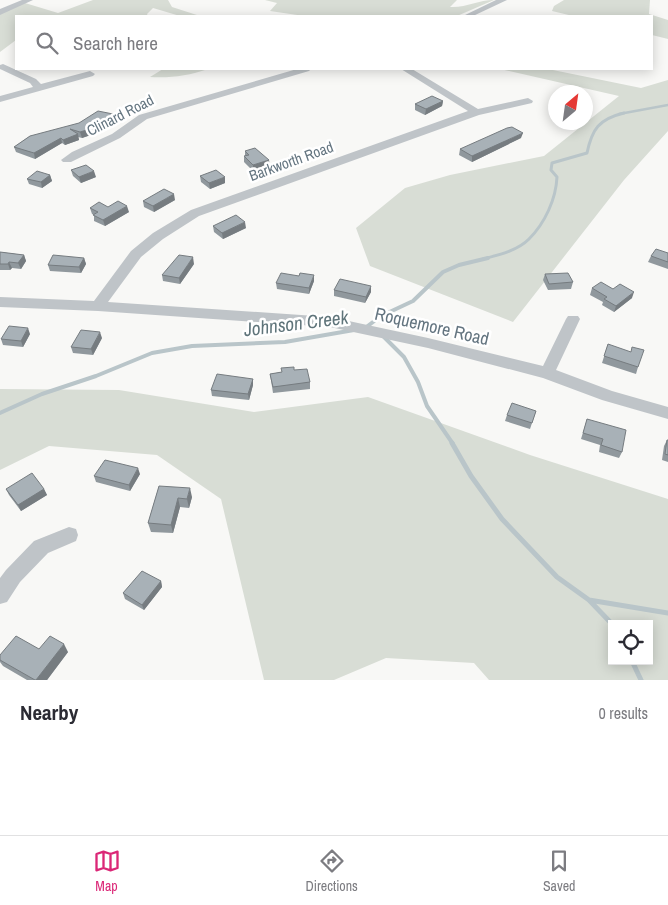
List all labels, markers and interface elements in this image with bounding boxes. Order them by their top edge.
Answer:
search box [15,15,653,70]
icon: search [33,29,61,57]
text: Search here [73,30,158,56]
north arrow [548,85,593,130]
street label: Clinard Road [83,89,157,141]
street label: Barkworth Road [246,136,336,186]
street label: Roquemore Road [372,301,492,351]
water label: Johnson Creek [241,304,351,342]
map controls [608,620,653,665]
button: locate [608,620,653,665]
text: Nearby [20,698,78,727]
text: 0 results [598,702,648,724]
tab: Map [93,847,121,895]
tab: Directions [306,847,358,895]
tab: Saved [543,847,575,895]

